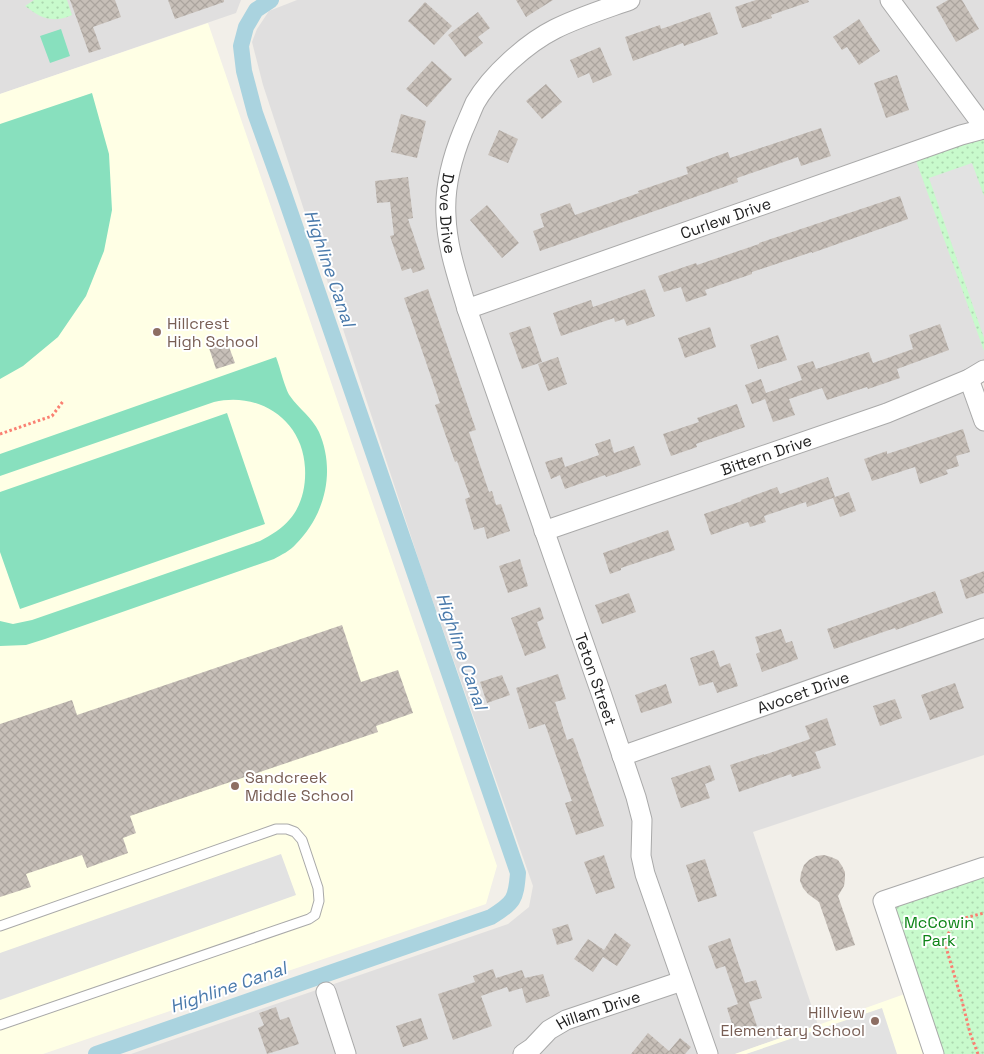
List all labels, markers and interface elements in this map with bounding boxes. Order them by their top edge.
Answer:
street label: Dove Drive [435,172,461,255]
street label: Curlew Drive [677,192,774,244]
water label: Highline Canal [299,207,362,332]
place label: Hillcrest High School [167,313,258,352]
marker: Hillcrest High School [151,326,163,338]
street label: Bittern Drive [718,429,814,480]
water label: Highline Canal [431,590,494,715]
street label: Teton Street [570,630,622,728]
street label: Avocet Drive [754,666,852,718]
place label: Sandcreek Middle School [245,767,354,806]
marker: Sandcreek Middle School [229,780,241,792]
park label: McCowin Park [904,912,974,951]
water label: Highline Canal [167,955,292,1018]
street label: Hillam Drive [552,985,643,1034]
place label: Hillview Elementary School [720,1002,865,1041]
marker: Hillview Elementary School [869,1015,881,1027]

